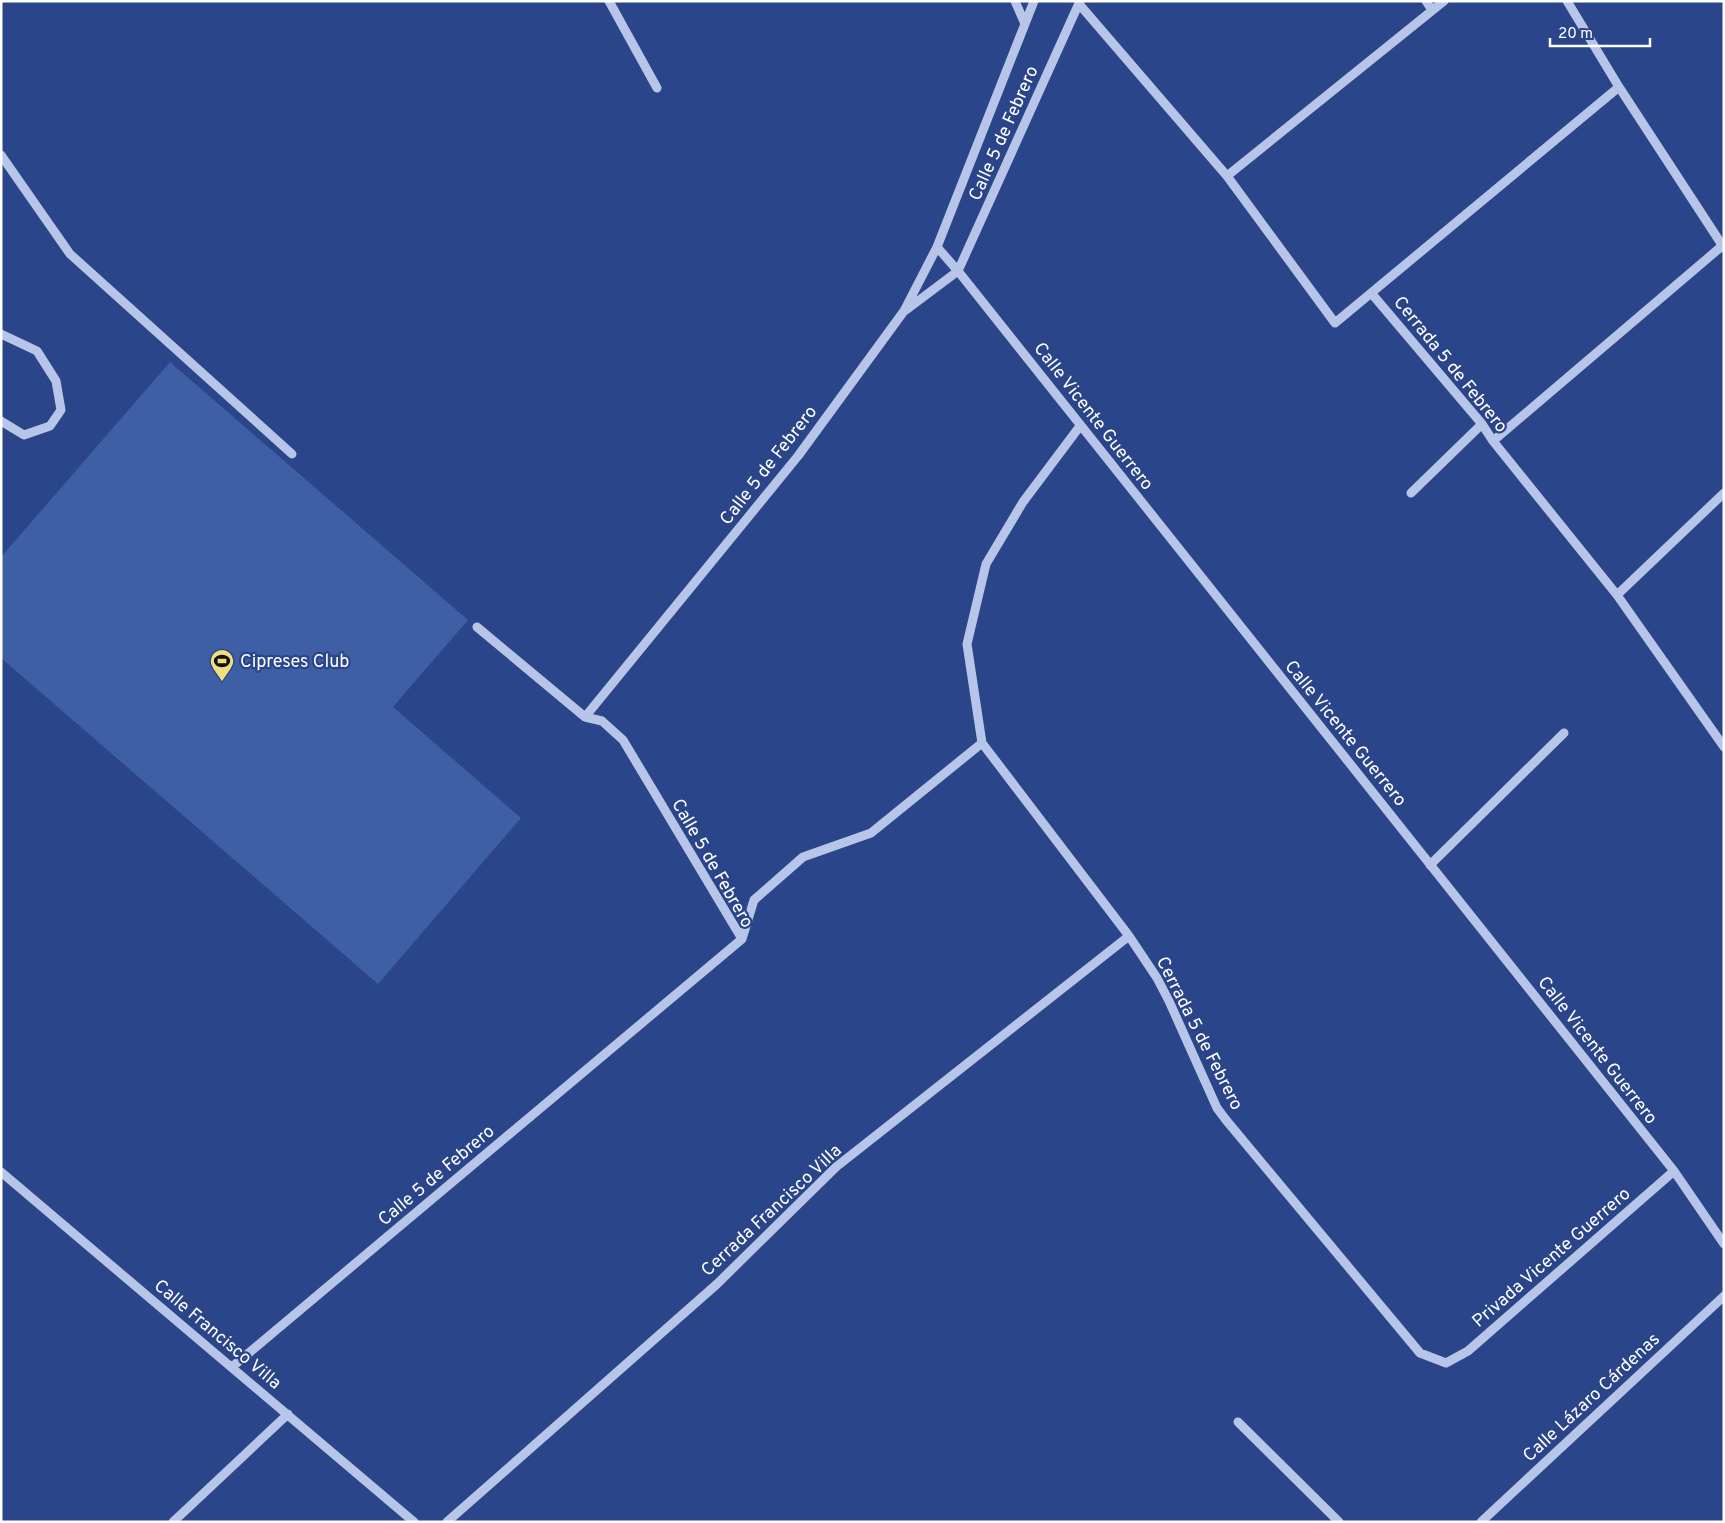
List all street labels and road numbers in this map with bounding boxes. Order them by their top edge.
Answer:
street label: Calle 5 de Febrero [964,63,1044,205]
street label: Cerrada 5 de Febrero [1388,292,1512,438]
street label: Calle Vicente Guerrero [1028,338,1158,496]
street label: Calle 5 de Febrero [715,402,823,530]
street label: Calle Vicente Guerrero [1279,656,1411,812]
street label: Calle 5 de Febrero [665,795,758,932]
street label: Cerrada 5 de Febrero [1150,953,1247,1114]
street label: Calle Vicente Guerrero [1532,972,1662,1130]
street label: Calle 5 de Febrero [374,1121,500,1232]
street label: Cerrada Francisco Villa [697,1140,847,1282]
street label: Privada Vicente Guerrero [1468,1183,1636,1333]
street label: Calle Francisco Villa [148,1275,286,1395]
street label: Calle Lázaro Cárdenas [1519,1329,1665,1468]

